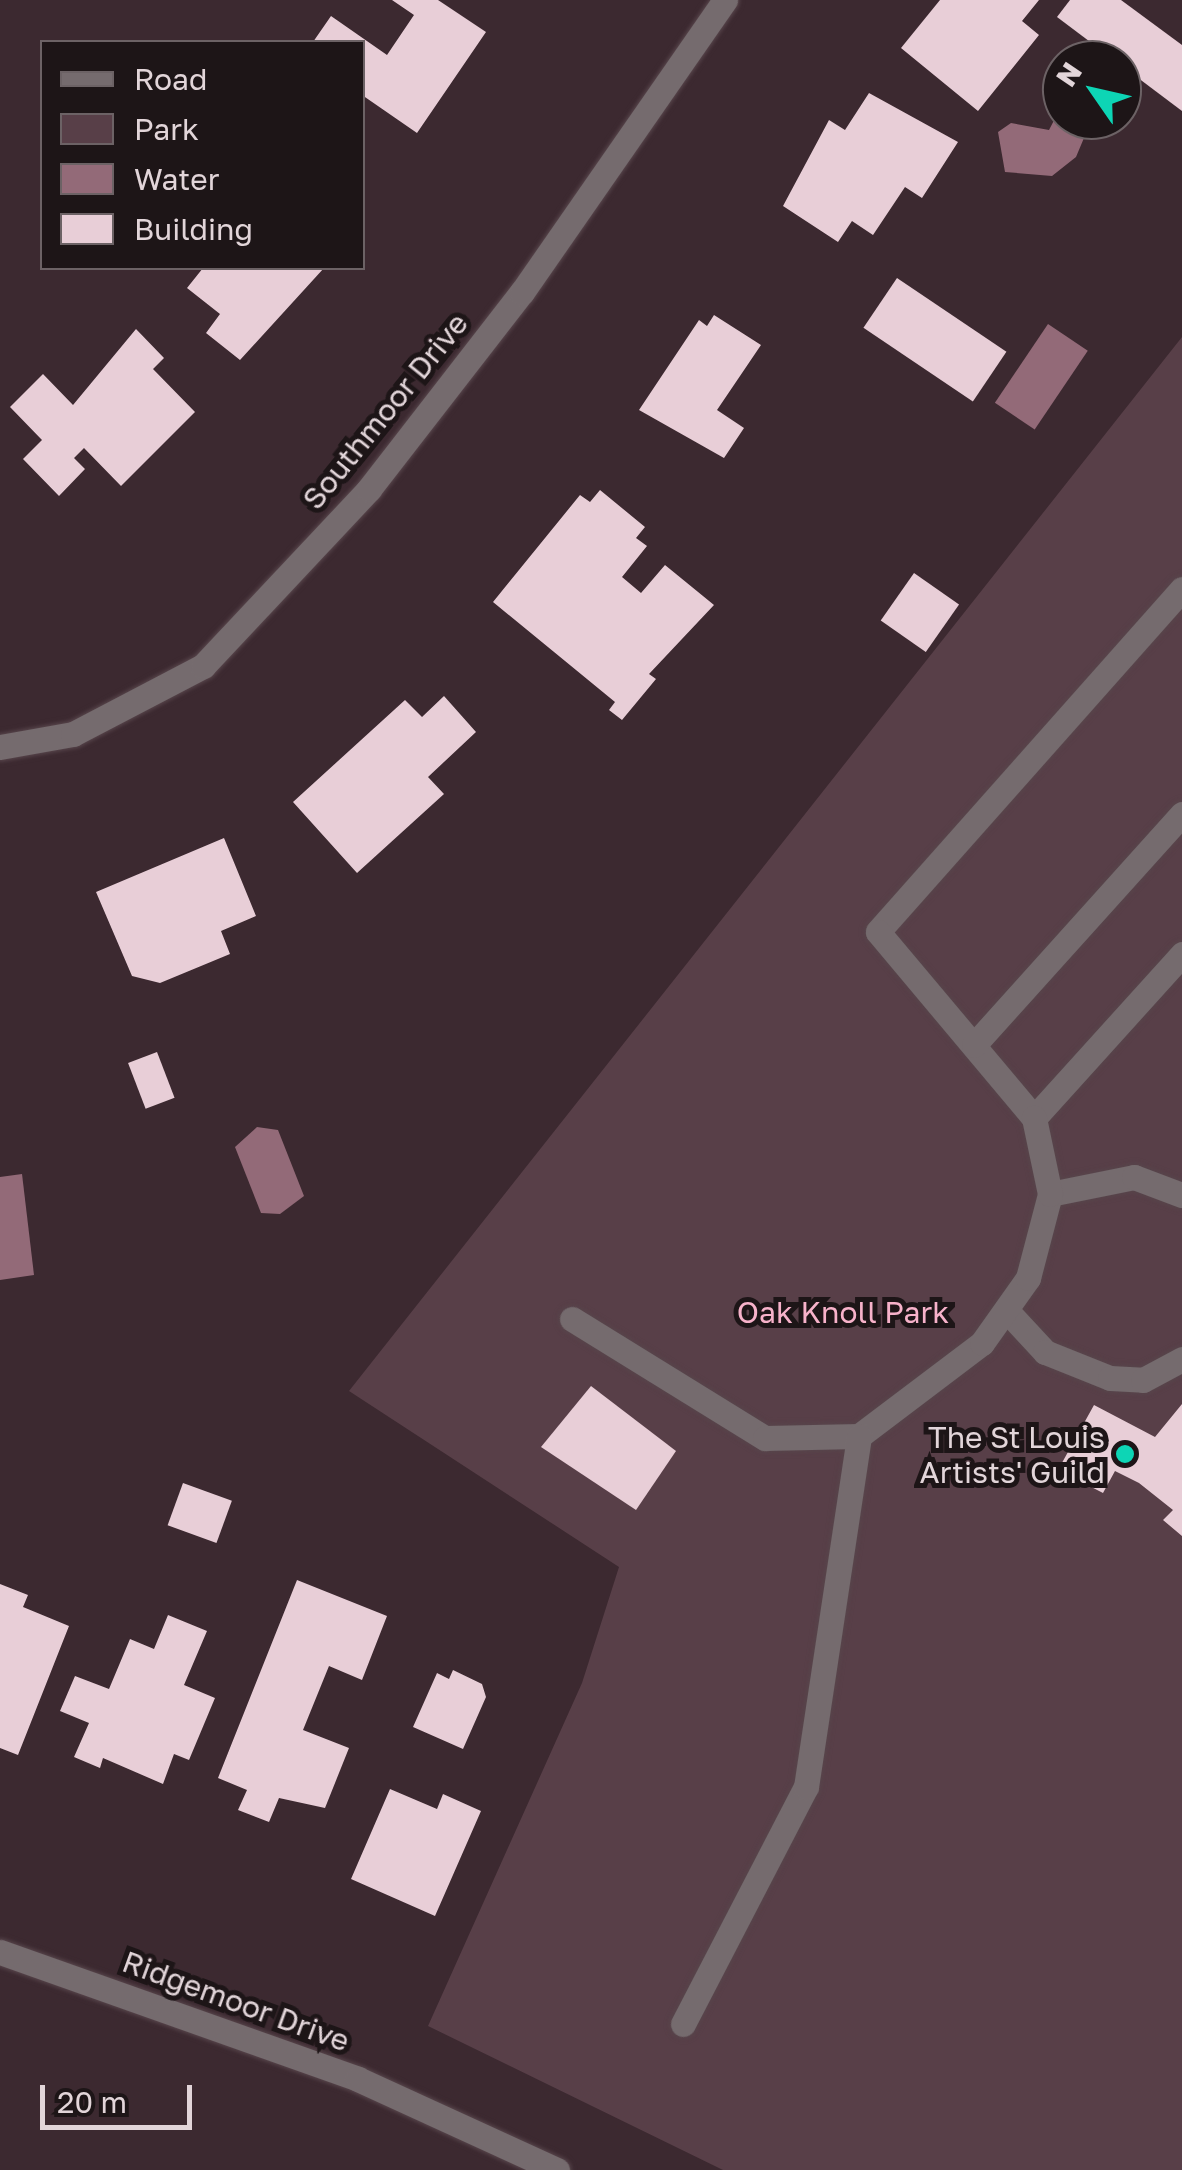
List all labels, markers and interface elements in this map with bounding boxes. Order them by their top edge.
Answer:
legend [40,40,365,270]
north arrow [1042,40,1142,140]
text: N [1049,56,1088,92]
text: Road [134,61,208,97]
text: Park [134,111,199,147]
text: Water [134,161,219,197]
text: Building [134,211,253,247]
street label: Southmoor Drive [295,306,475,516]
park label: Oak Knoll Park [737,1294,949,1330]
place label: The St Louis Artists' Guild [920,1419,1105,1490]
marker: The St Louis Artists' Guild [1114,1443,1136,1465]
street label: Ridgemoor Drive [118,1943,354,2059]
scale bar [45,2065,198,2127]
text: 20 m [57,2084,127,2120]

